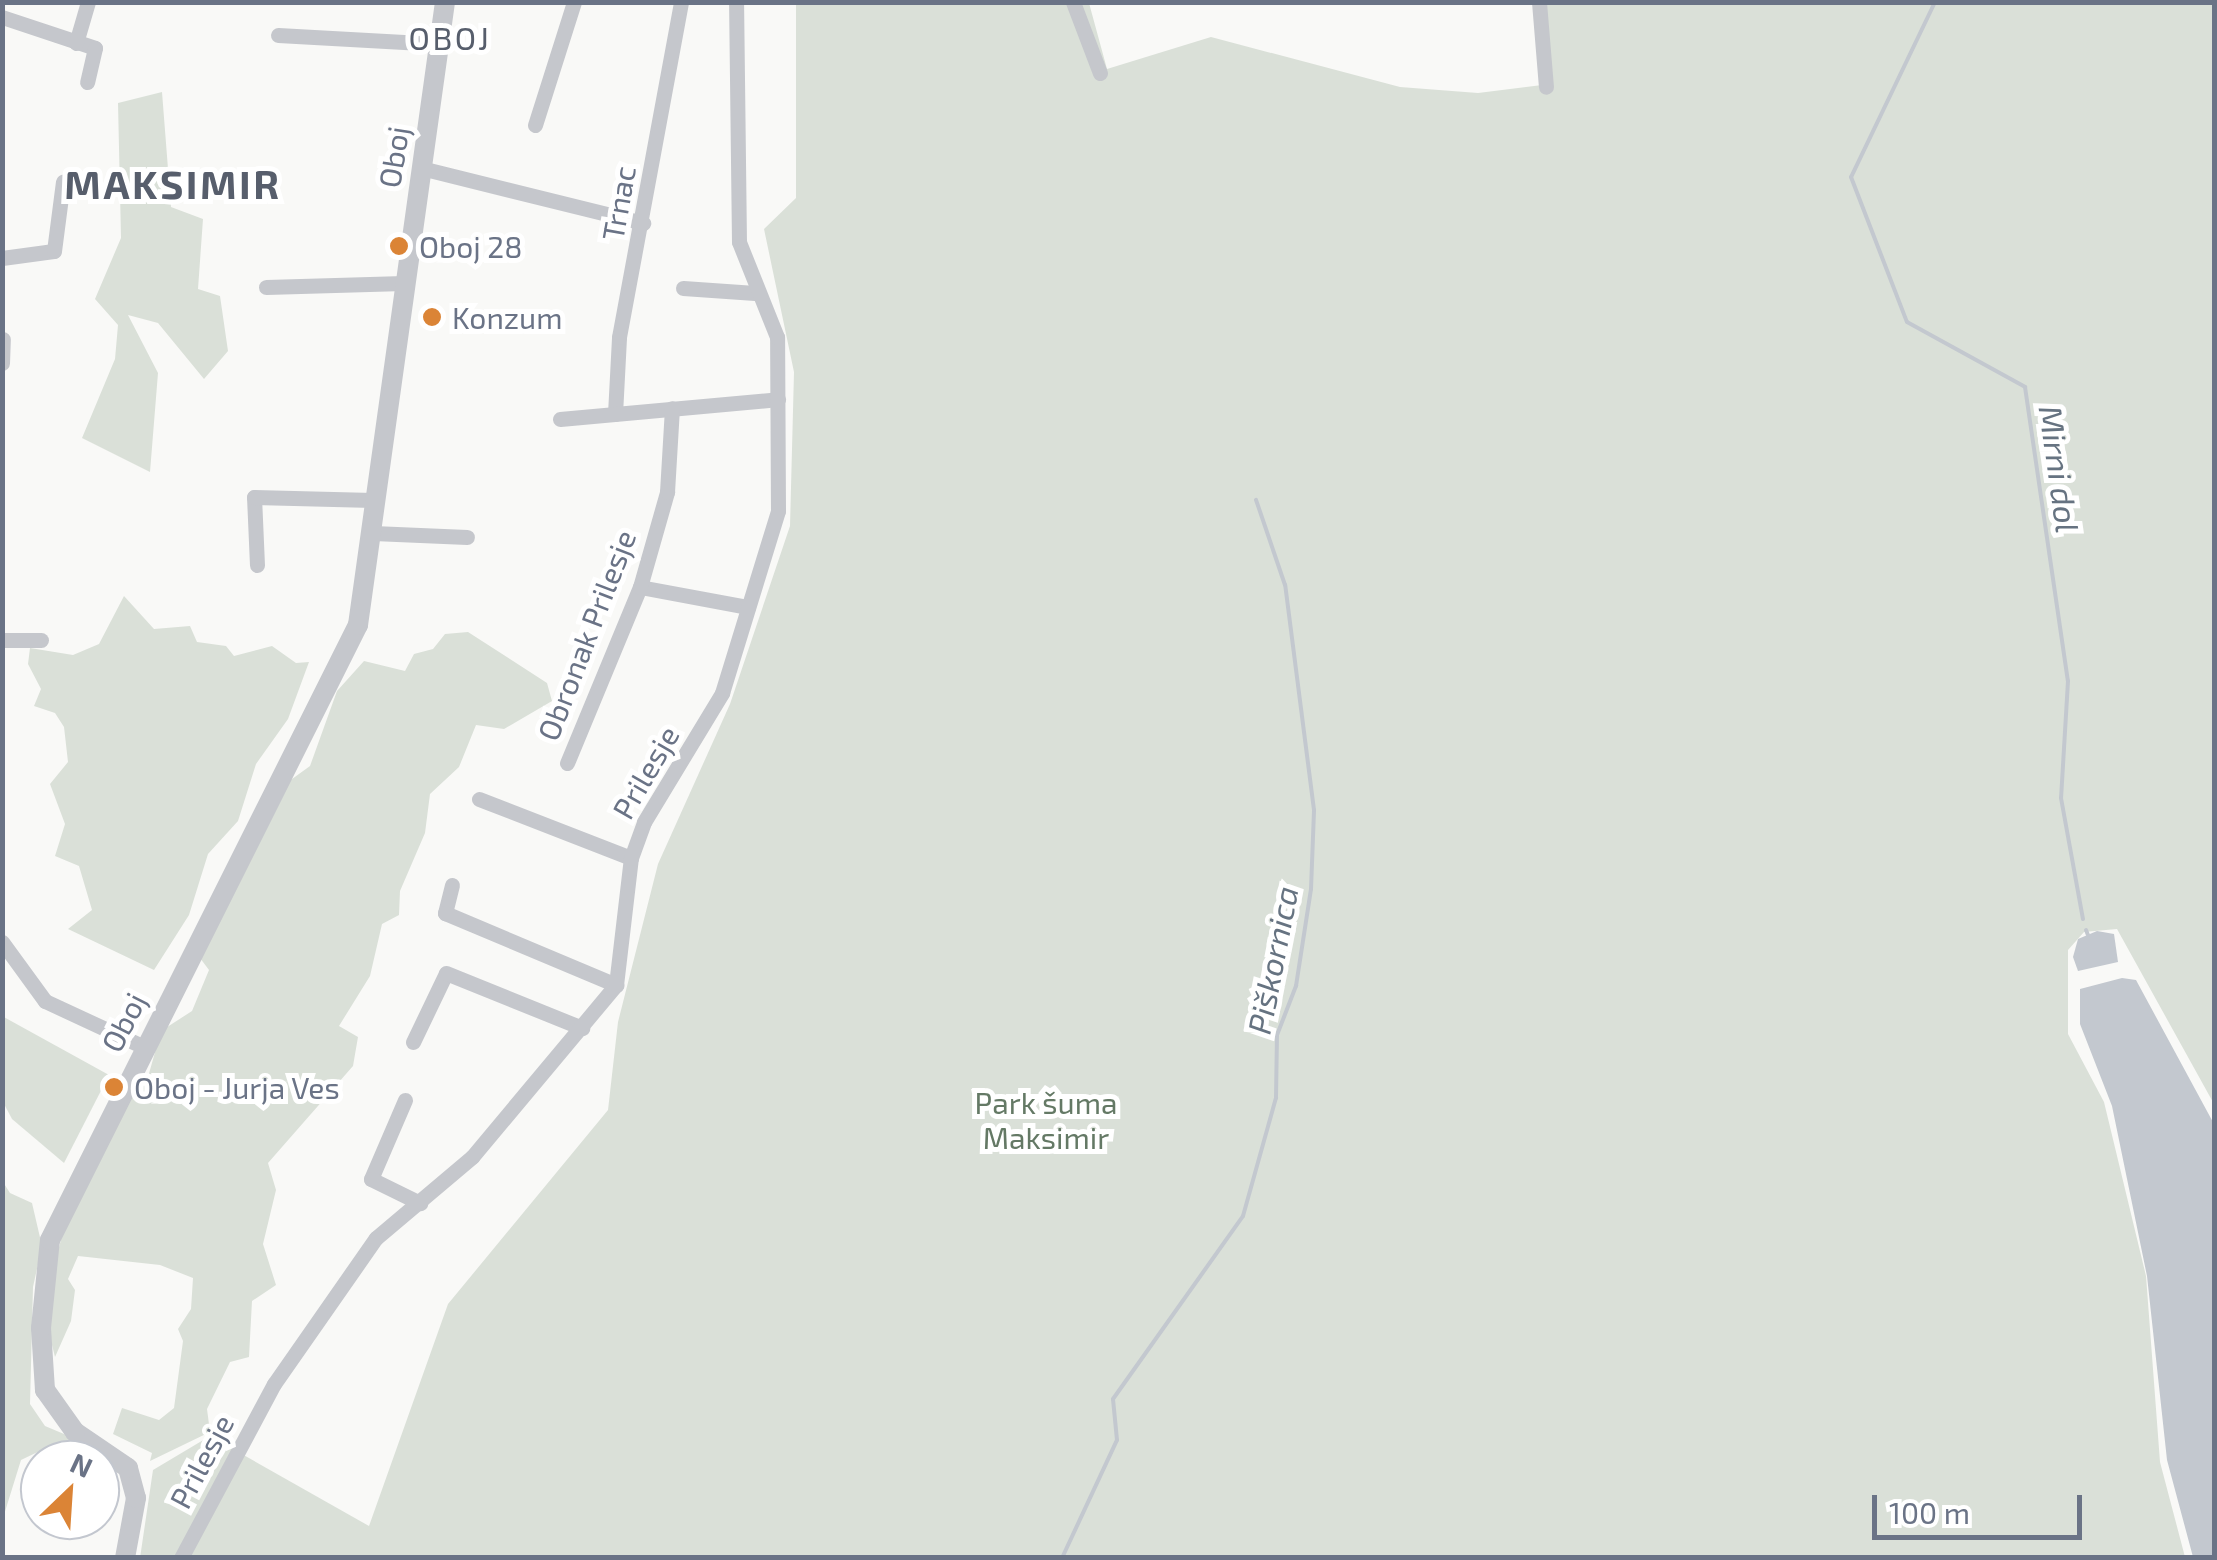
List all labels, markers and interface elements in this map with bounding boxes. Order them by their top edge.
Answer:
district label: OBOJ [409,18,491,56]
street label: Oboj [370,124,416,190]
district label: MAKSIMIR [64,159,282,207]
street label: Trnac [594,163,642,243]
place label: Oboj 28 [419,228,522,264]
marker: Oboj 28 [388,235,410,257]
place label: Konzum [452,299,562,335]
marker: Konzum [421,306,443,328]
water label: Mirni dol [2032,403,2088,535]
street label: Obronak Prilesje [529,525,643,745]
street label: Prilesje [604,719,686,825]
water label: Piškornica [1239,883,1305,1037]
street label: Oboj [93,986,153,1058]
place label: Oboj - Jurja Ves [134,1069,341,1105]
marker: Oboj - Jurja Ves [103,1076,125,1098]
park label: Park šuma Maksimir [974,1084,1118,1154]
street label: Prilesje [161,1408,241,1514]
north arrow [20,1440,120,1540]
text: N [65,1445,98,1484]
scale bar [1877,1475,2087,1537]
text: 100 m [1889,1494,1970,1530]

